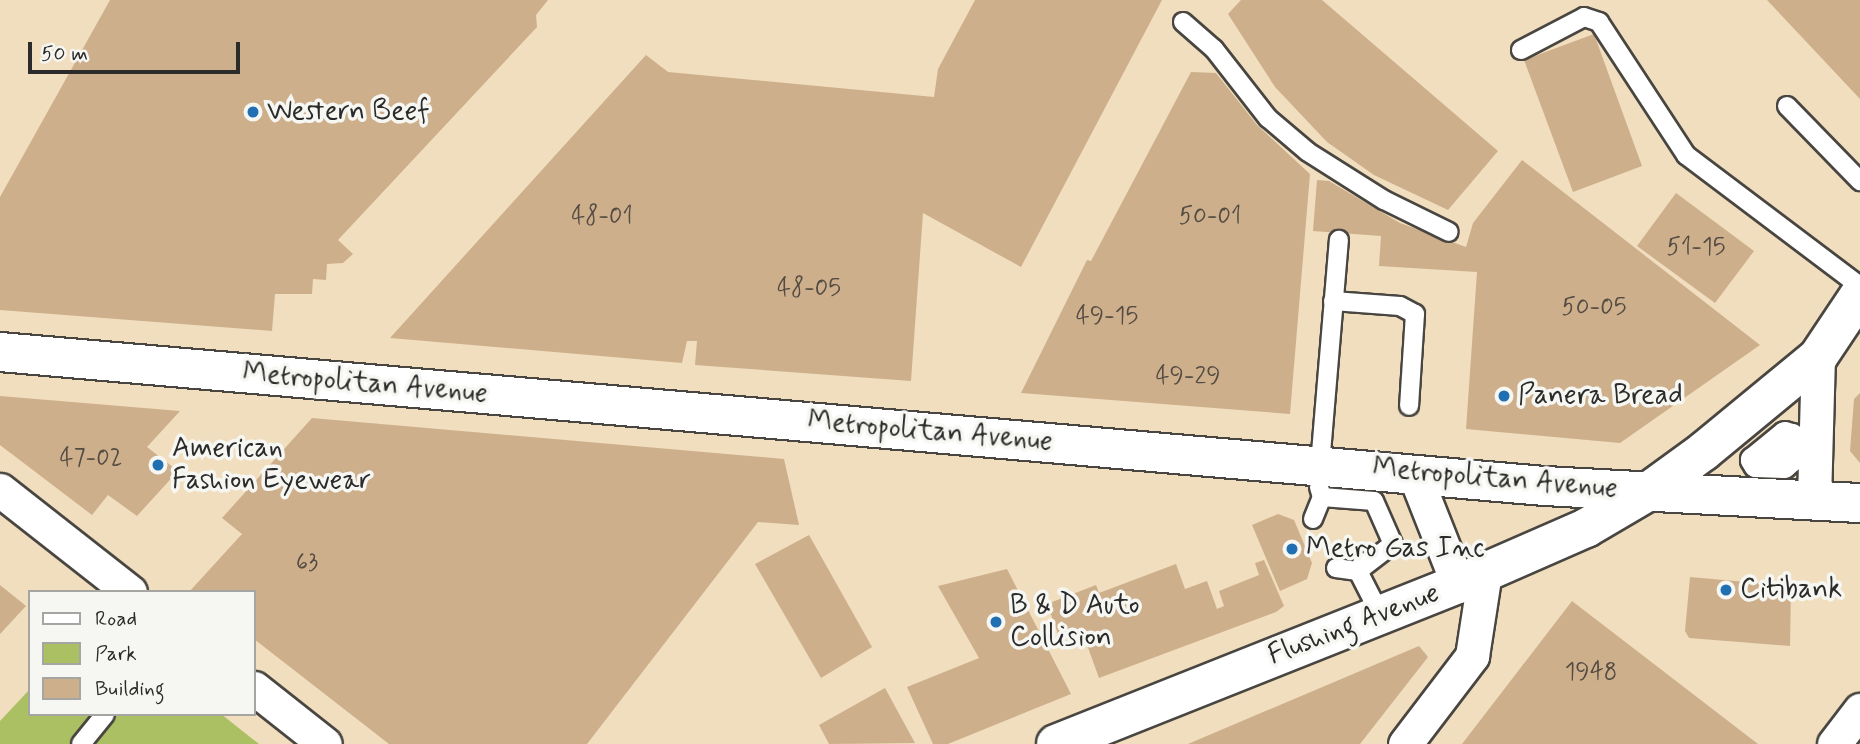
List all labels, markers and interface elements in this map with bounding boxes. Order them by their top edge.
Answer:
scale bar [32,28,243,72]
text: 50 m [41,40,88,68]
place label: Western Beef [267,95,429,129]
marker: Western Beef [245,104,261,120]
house number: 48-01 [571,203,633,231]
house number: 50-01 [1179,203,1241,231]
house number: 51-15 [1667,234,1725,262]
house number: 48-05 [777,275,841,303]
house number: 50-05 [1561,294,1627,322]
house number: 49-15 [1076,303,1138,331]
street label: Metropolitan Avenue [238,356,492,412]
house number: 49-29 [1155,363,1221,391]
place label: Panera Bread [1518,379,1683,413]
marker: Panera Bread [1496,388,1512,404]
street label: Metropolitan Avenue [803,404,1057,460]
place label: American Fashion Eyewear [172,432,364,498]
house number: 47-02 [60,445,122,473]
street label: Metropolitan Avenue [1368,451,1622,507]
marker: American Fashion Eyewear [150,457,166,473]
place label: Metro Gas Inc [1306,532,1478,566]
marker: Metro Gas Inc [1284,541,1300,557]
house number: 63 [296,549,318,577]
place label: Citibank [1740,573,1842,607]
street label: Flushing Avenue [1261,576,1447,674]
marker: Citibank [1718,582,1734,598]
place label: B & D Auto Collision [1010,589,1140,655]
legend [28,590,256,716]
text: Road [95,605,137,633]
marker: B & D Auto Collision [988,614,1004,630]
text: Park [95,640,137,668]
house number: 1948 [1565,659,1617,687]
text: Building [95,675,165,703]

